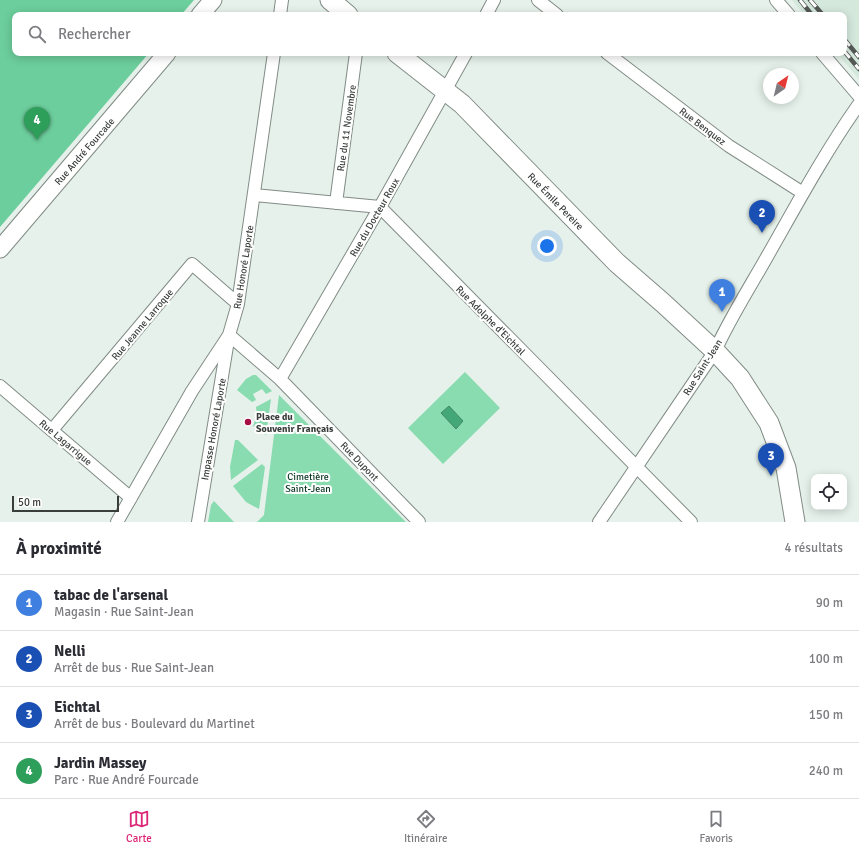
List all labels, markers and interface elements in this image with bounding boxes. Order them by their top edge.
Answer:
search box [12,12,847,56]
icon: search [26,23,48,45]
text: Rechercher [58,25,131,43]
north arrow [763,68,799,104]
street label: Rue du 11 Novembre [335,84,359,172]
street label: Rue Benquez [677,105,728,149]
pin: 4 [24,107,50,140]
street label: Rue André Fourcade [52,116,117,188]
street label: Rue Émile Pereire [525,170,586,233]
street label: Rue du Docteur Roux [347,176,402,259]
pin: 2 [749,200,775,233]
street label: Rue Honoré Laporte [231,224,257,310]
your location [537,236,557,256]
pin: 1 [709,279,735,312]
street label: Rue Adolphe d'Eichtal [453,283,528,358]
street label: Rue Jeanne Larroque [109,287,176,363]
street label: Rue Saint-Jean [681,337,725,398]
street label: Impasse Honoré Laporte [199,377,229,481]
place label: Place du Souvenir Français [256,411,334,435]
street label: Rue Lagarrigue [37,417,94,468]
marker: Place du Souvenir Français [243,417,253,427]
street label: Rue Dupont [338,440,381,484]
pin: 3 [758,443,784,476]
park label: Cimetière Saint-Jean [285,471,331,495]
map controls [811,474,847,510]
button: locate [811,474,847,510]
scale bar [12,494,119,513]
text: 50 m [18,496,41,509]
text: À proximité [16,538,102,559]
text: 4 résultats [784,540,843,556]
text: tabac de l'arsenal [54,586,168,604]
text: 1 [25,595,33,611]
text: 90 m [816,595,843,611]
text: Magasin · Rue Saint-Jean [54,604,194,620]
text: Nelli [54,642,85,660]
text: 2 [25,651,33,667]
text: 100 m [809,651,843,667]
text: Arrêt de bus · Rue Saint-Jean [54,660,214,676]
text: Eichtal [54,698,100,716]
text: 3 [25,707,33,723]
text: 150 m [809,707,843,723]
text: Arrêt de bus · Boulevard du Martinet [54,716,255,732]
text: Jardin Massey [54,754,147,772]
text: 4 [25,763,33,779]
text: 240 m [809,763,843,779]
text: Parc · Rue André Fourcade [54,772,199,788]
tab: Carte [126,808,152,845]
tab: Itinéraire [404,808,447,845]
tab: Favoris [700,808,733,845]

